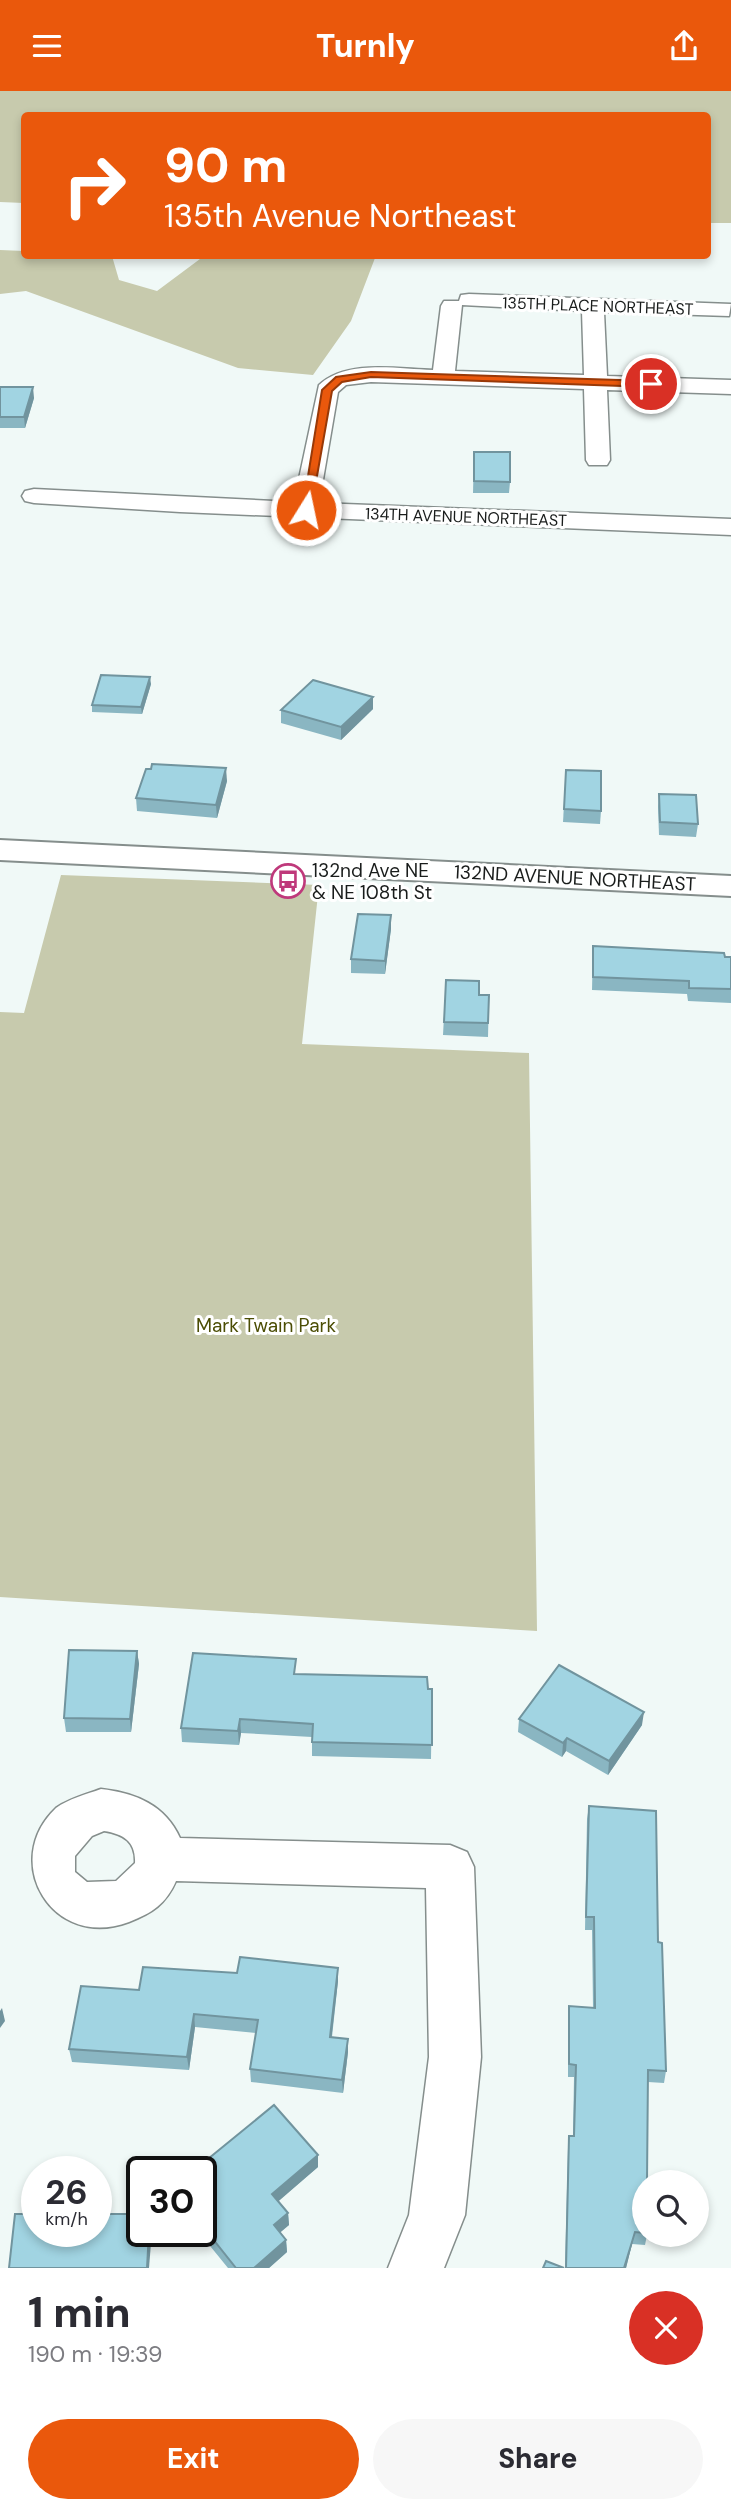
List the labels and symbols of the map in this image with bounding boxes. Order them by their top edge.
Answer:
street label: 135TH PLACE NORTHEAST [502,292,694,320]
pin [621,354,681,414]
position arrow [269,473,343,547]
street label: 134TH AVENUE NORTHEAST [365,503,567,531]
place label: 132nd Ave NE & NE 108th St [312,858,432,905]
street label: 132ND AVENUE NORTHEAST [453,859,697,897]
bus stop icon: 132nd Ave NE & NE 108th St [269,862,307,900]
park label: Mark Twain Park [196,1313,337,1338]
speed limit sign: 30 [126,2156,217,2247]

